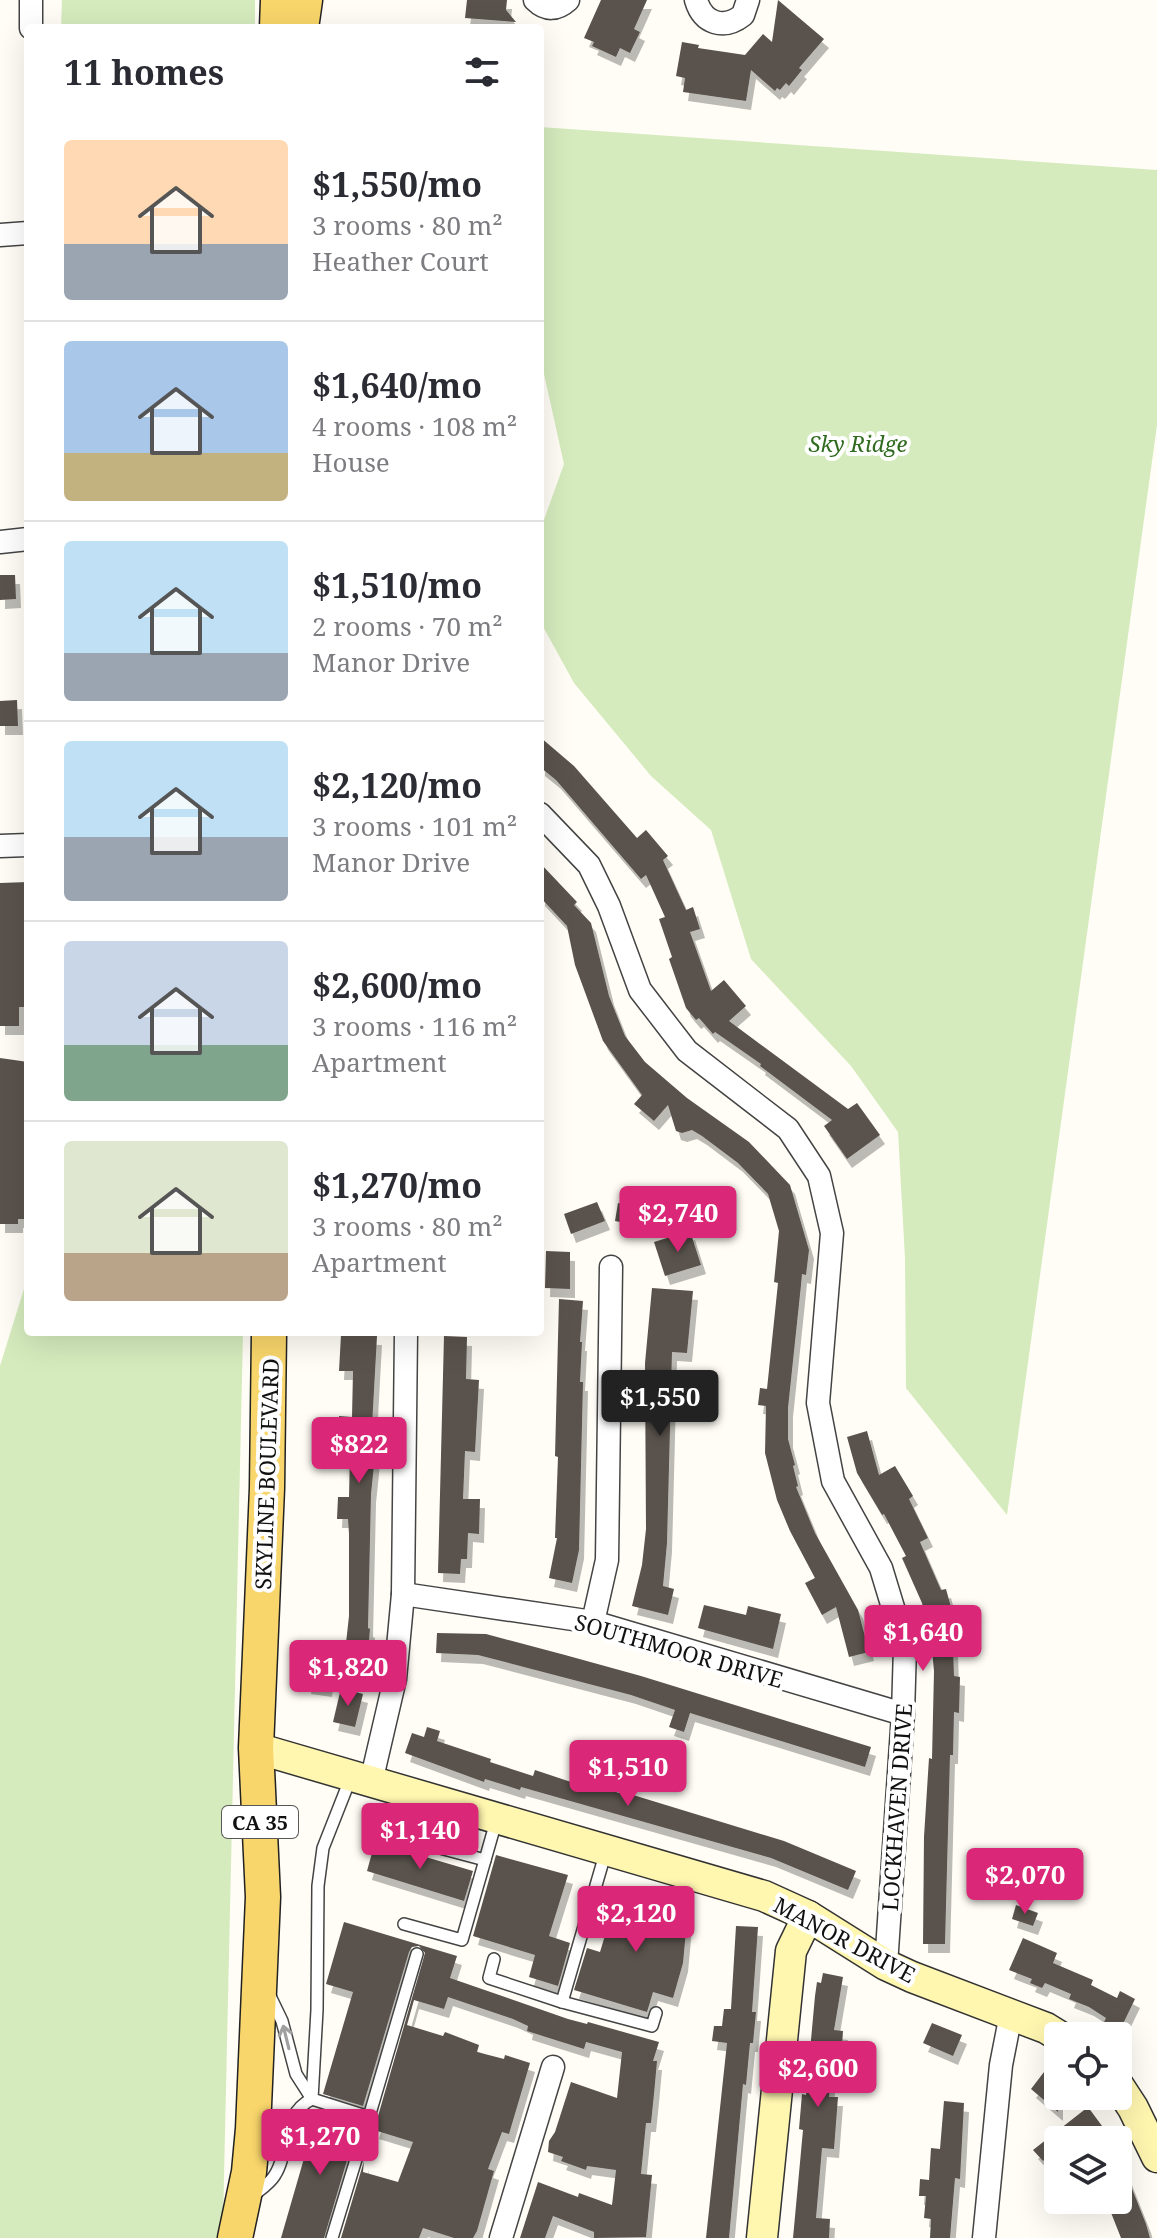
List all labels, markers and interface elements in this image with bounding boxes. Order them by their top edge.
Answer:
text: 11 homes [64,49,224,95]
icon: filters [460,50,504,94]
text: $1,550/mo [312,161,482,207]
icon: home [128,172,224,268]
text: 3 rooms · 80 m² [312,207,503,243]
text: Heather Court [312,243,489,279]
text: $1,640/mo [312,362,482,408]
icon: home [128,373,224,469]
text: 4 rooms · 108 m² [312,408,517,444]
park label: Sky Ridge [809,428,908,458]
text: House [312,444,390,480]
text: $1,510/mo [312,562,482,608]
icon: home [128,573,224,669]
text: 2 rooms · 70 m² [312,608,503,644]
text: Manor Drive [312,644,470,680]
text: $2,120/mo [312,762,482,808]
icon: home [128,773,224,869]
text: 3 rooms · 101 m² [312,808,517,844]
text: Manor Drive [312,844,470,880]
text: $2,600/mo [312,962,482,1008]
icon: home [128,973,224,1069]
text: 3 rooms · 116 m² [312,1008,517,1044]
text: Apartment [312,1044,447,1080]
text: $1,270/mo [312,1162,482,1208]
icon: home [128,1173,224,1269]
pin: $2,740 [613,1186,743,1254]
text: $2,740 [637,1194,719,1230]
text: 3 rooms · 80 m² [312,1208,503,1244]
text: Apartment [312,1244,447,1280]
street label: SKYLINE BOULEVARD [247,1358,285,1590]
pin: $1,550 [595,1370,725,1438]
text: $1,550 [619,1378,701,1414]
pin: $822 [312,1417,406,1485]
text: $822 [330,1425,388,1461]
pin: $1,640 [858,1605,988,1673]
street label: SOUTHMOOR DRIVE [571,1606,787,1694]
text: $1,640 [882,1613,964,1649]
pin: $1,820 [283,1640,413,1708]
text: $1,820 [307,1648,389,1684]
street label: LOCKHAVEN DRIVE [874,1702,918,1912]
pin: $1,510 [563,1740,693,1808]
text: $1,510 [587,1748,669,1784]
pin: $1,140 [355,1803,485,1871]
road number: CA 35 [222,1806,298,1838]
text: $1,140 [379,1811,461,1847]
pin: $2,070 [960,1848,1090,1916]
text: $2,070 [984,1856,1066,1892]
pin: $2,120 [571,1886,701,1954]
street label: MANOR DRIVE [769,1889,921,1989]
text: $2,120 [595,1894,677,1930]
map controls [1044,2022,1132,2214]
button: locate [1044,2022,1132,2110]
one-way arrow [278,2025,293,2051]
pin: $2,600 [753,2041,883,2109]
text: $2,600 [777,2049,859,2085]
pin: $1,270 [255,2109,385,2177]
text: $1,270 [279,2117,361,2153]
button: layers [1044,2126,1132,2214]

